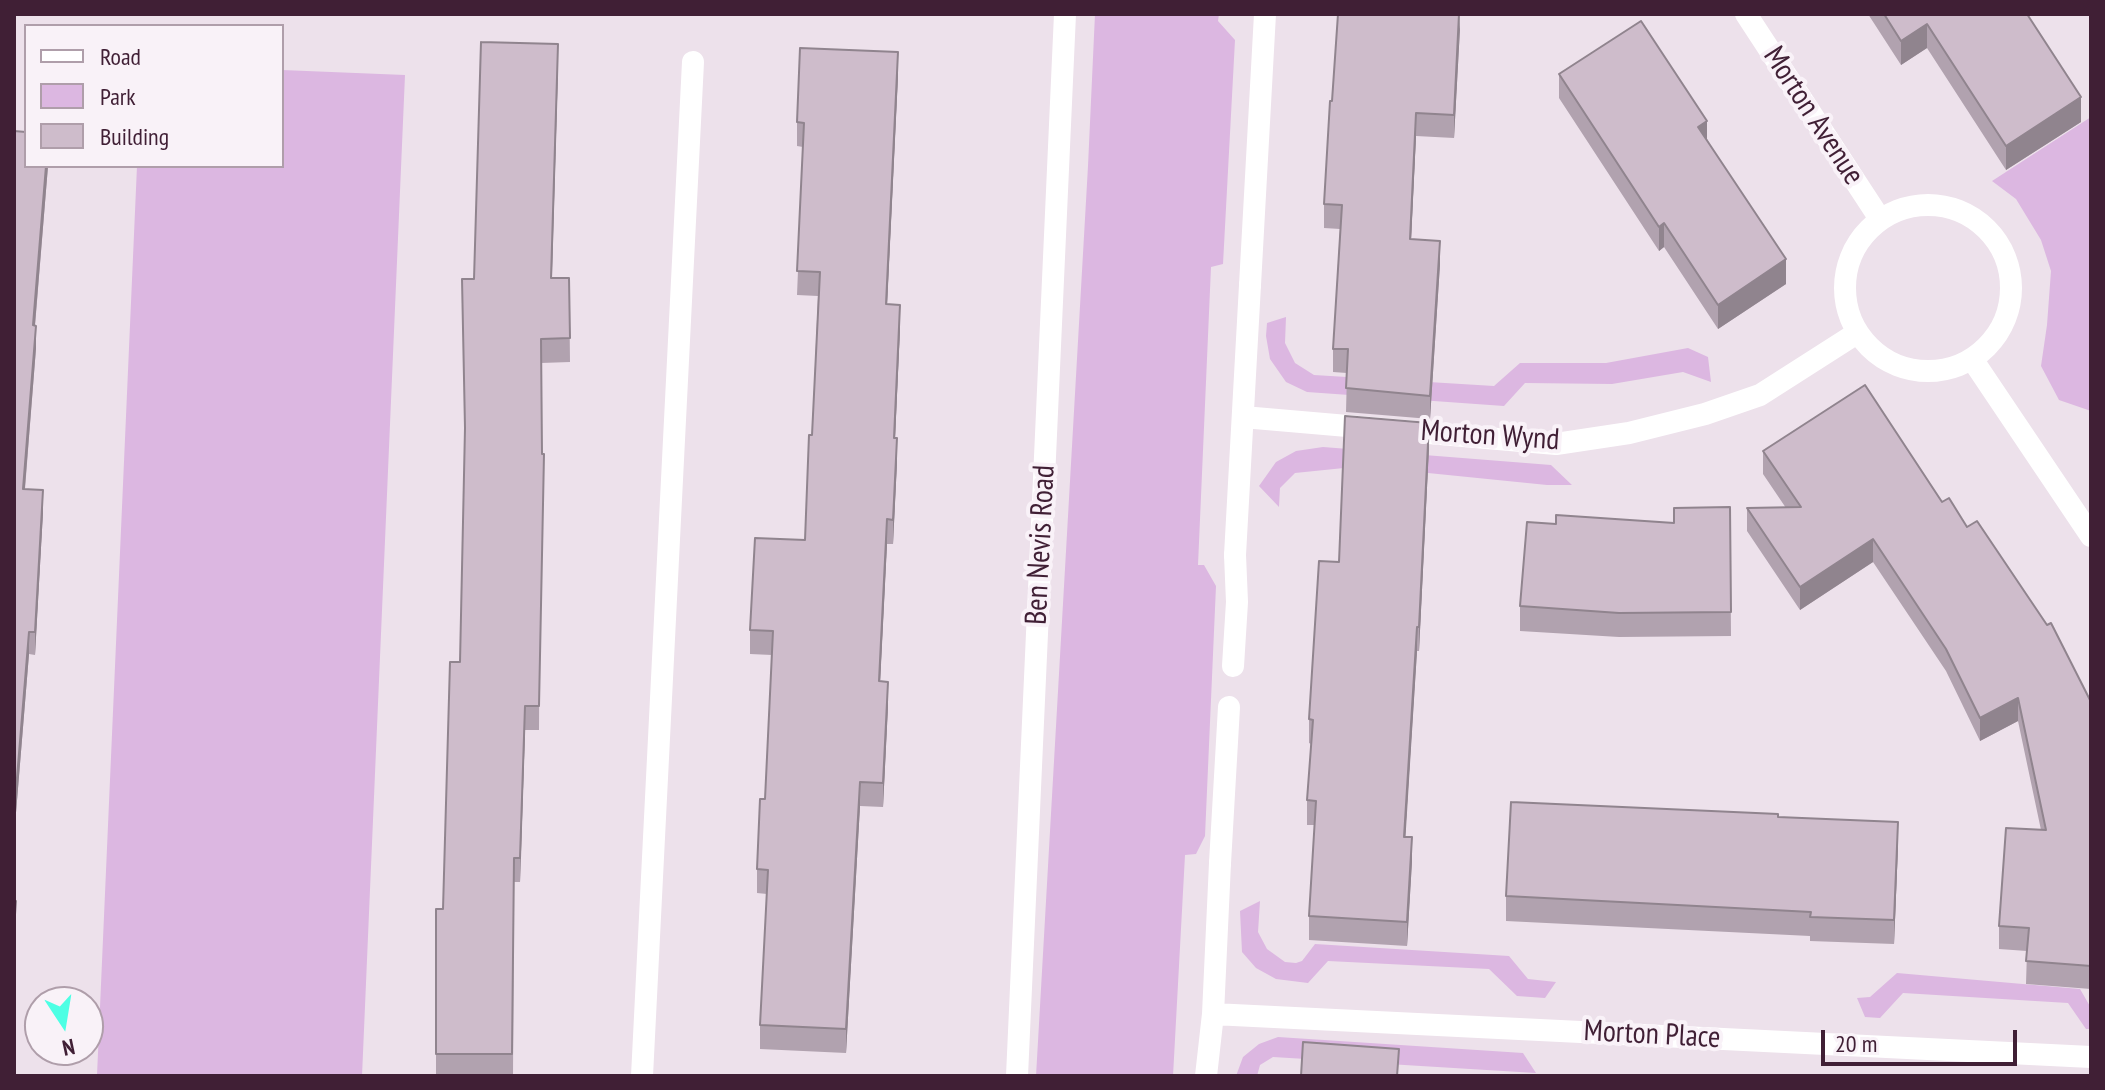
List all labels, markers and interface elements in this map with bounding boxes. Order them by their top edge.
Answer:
legend [24,24,284,168]
street label: Morton Avenue [1755,40,1871,192]
text: Road [100,41,141,72]
text: Park [100,81,136,112]
text: Building [100,121,169,152]
street label: Morton Wynd [1420,413,1560,459]
street label: Ben Nevis Road [1019,464,1063,626]
north arrow [24,986,104,1066]
street label: Morton Place [1583,1013,1721,1057]
scale bar [1825,1014,2021,1064]
text: 20 m [1835,1028,1877,1059]
text: N [60,1033,77,1062]

